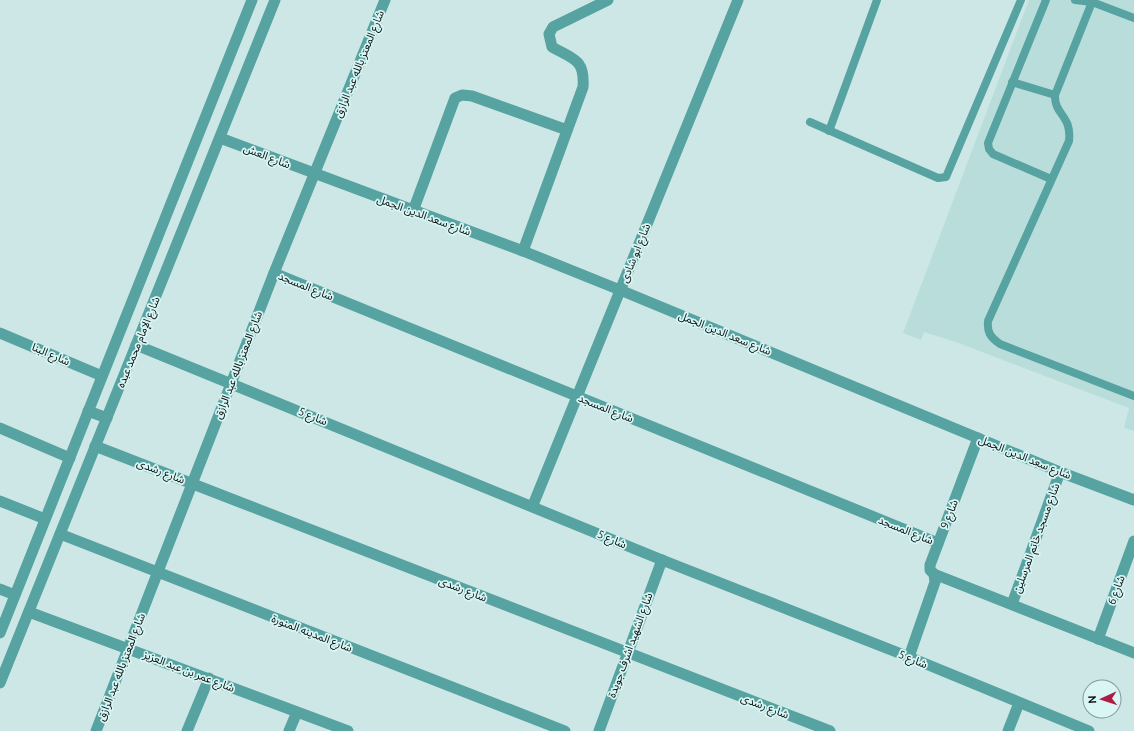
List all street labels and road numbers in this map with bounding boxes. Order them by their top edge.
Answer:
street label: شارع المعتز بالله عبد الرازق [332,8,388,120]
street label: شارع العش [241,142,292,172]
street label: شارع سعد الدين الجمل [375,192,473,240]
street label: شارع ابو شادى [618,221,654,285]
street label: شارع المسجد [276,270,335,304]
street label: شارع الإمام محمد عبده [114,294,164,390]
street label: شارع المعتز بالله عبد الرازق [212,309,266,421]
street label: شارع سعد الدين الجمل [676,309,773,359]
street label: شارع البنا [29,341,72,369]
street label: شارع المسجد [576,392,635,426]
street label: شارع 5 [296,405,330,429]
street label: شارع سعد الدين الجمل [976,433,1073,483]
street label: شارع رشدى [135,456,187,488]
street label: شارع مسجد خاتم المرسلين [1011,481,1064,596]
street label: شارع 9 [938,497,962,531]
street label: شارع المسجد [876,514,935,548]
street label: شارع 5 [595,528,629,552]
street label: شارع 6 [1105,573,1129,607]
street label: شارع رشدى [437,574,489,606]
street label: شارع الشهيد اشرف جويدة [605,591,657,700]
street label: شارع المعتز بالله عبد الرازق [95,611,149,723]
street label: شارع المدينه المنورة [269,612,354,656]
street label: شارع عمر بن عبد العزيز [140,648,237,696]
street label: شارع 5 [896,648,930,672]
street label: شارع رشدى [739,691,791,723]

